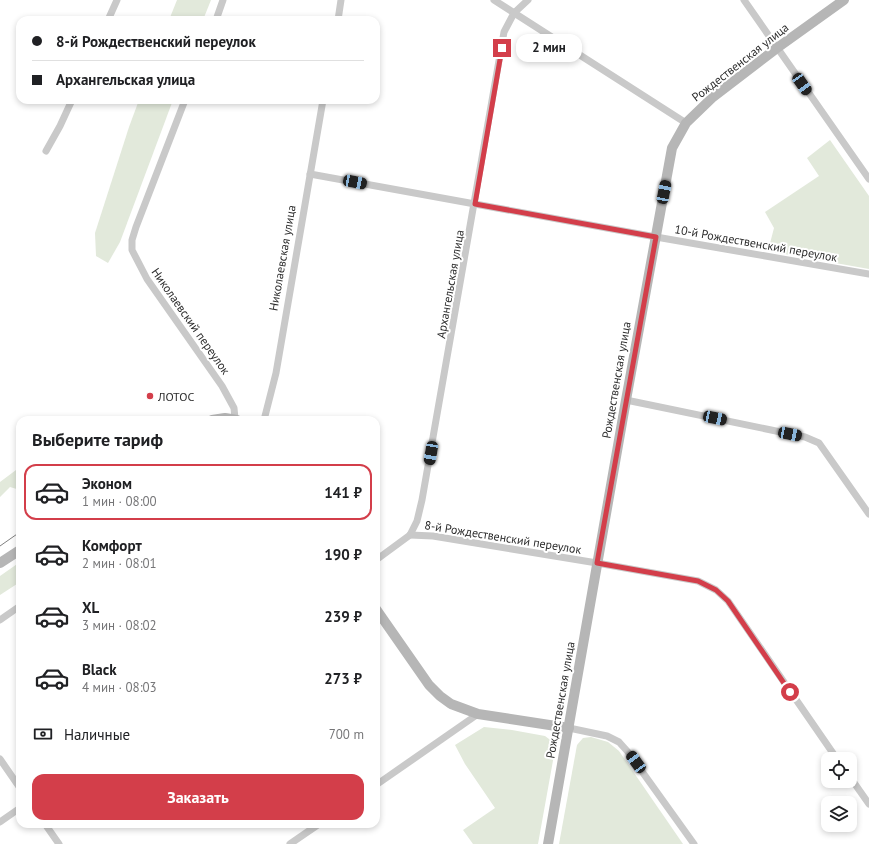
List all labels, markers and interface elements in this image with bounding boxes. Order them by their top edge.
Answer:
street label: Рождественская улица [689,20,791,104]
text: 8-й Рождественский переулок [56,32,256,51]
callout: 2 мин [516,34,582,62]
route end [493,39,511,57]
text: 2 мин [532,39,566,56]
text: Архангельская улица [56,70,195,89]
car [790,71,814,97]
car [342,174,368,190]
car [656,179,672,205]
street label: Николаевская улица [265,204,299,312]
street label: 10-й Рождественский переулок [673,221,839,265]
street label: Архангельская улица [433,229,467,339]
street label: Николаевский переулок [149,265,234,377]
street label: Рождественская улица [598,320,634,440]
place label: ЛОТОС [157,389,194,404]
marker: ЛОТОС [145,391,155,401]
car [702,410,728,426]
car [777,426,803,442]
text: Выберите тариф [32,428,163,451]
car [423,440,439,466]
icon: car [34,474,70,510]
text: Эконом [82,474,132,493]
text: 141 ₽ [324,483,362,502]
text: 1 мин · 08:00 [82,493,157,510]
street label: 8-й Рождественский переулок [424,517,583,557]
icon: car [34,536,70,572]
text: Комфорт [82,536,142,555]
text: 190 ₽ [324,545,362,564]
text: 2 мин · 08:01 [82,555,157,572]
icon: car [34,598,70,634]
text: XL [82,598,99,617]
text: 239 ₽ [324,607,362,626]
text: 3 мин · 08:02 [82,617,157,634]
street label: Рождественская улица [542,640,578,760]
icon: car [34,660,70,696]
text: Black [82,660,117,679]
text: 273 ₽ [324,669,362,688]
text: 4 мин · 08:03 [82,679,157,696]
route start [781,683,799,701]
icon: cash [32,723,54,745]
text: Наличные [64,725,130,744]
text: 700 m [329,726,364,743]
car [624,749,648,775]
map controls [821,752,857,832]
button: locate [821,752,857,788]
button: Заказать [32,774,364,820]
button: layers [821,796,857,832]

